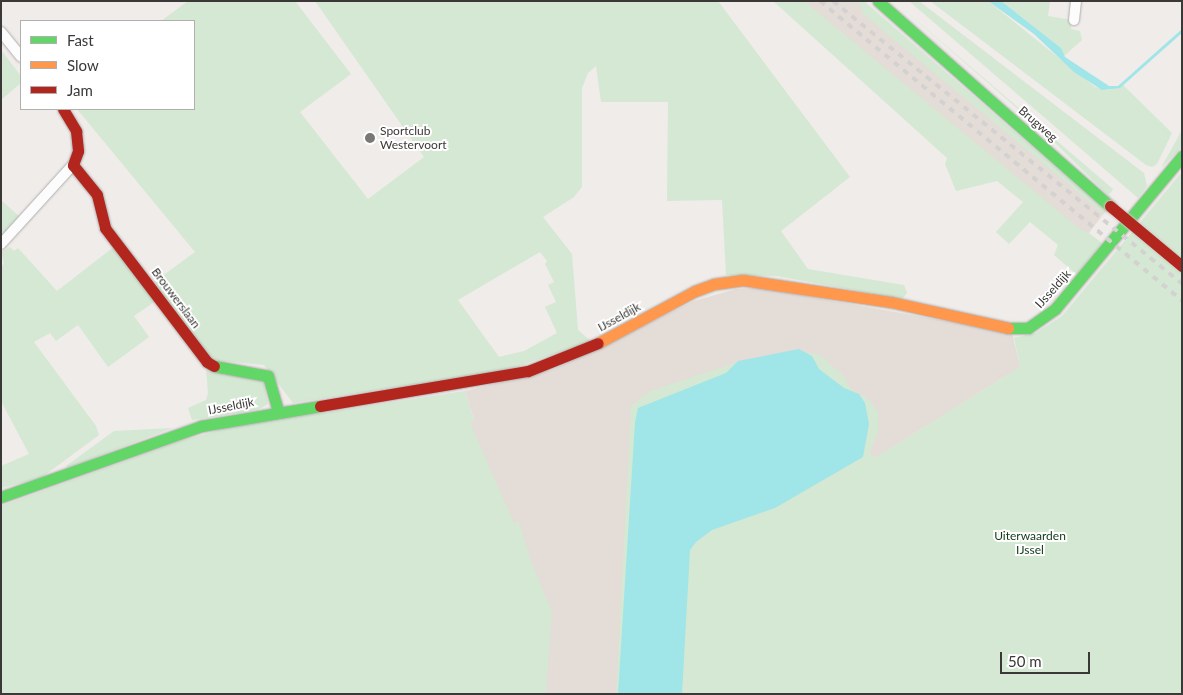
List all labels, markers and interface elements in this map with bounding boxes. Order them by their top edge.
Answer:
legend [20,20,195,110]
text: Fast [67,31,94,49]
text: Slow [67,56,99,74]
text: Jam [67,81,93,99]
street label: Brugweg [1016,103,1060,145]
place label: Sportclub Westervoort [380,124,447,152]
marker: Sportclub Westervoort [364,132,376,144]
street label: Brouwerslaan [149,265,203,331]
street label: IJsseldijk [1032,267,1074,311]
street label: IJsseldijk [595,299,643,335]
street label: IJsseldijk [207,395,255,417]
park label: Uiterwaarden IJssel [994,529,1066,557]
scale bar [1003,642,1093,674]
text: 50 m [1008,652,1042,670]

